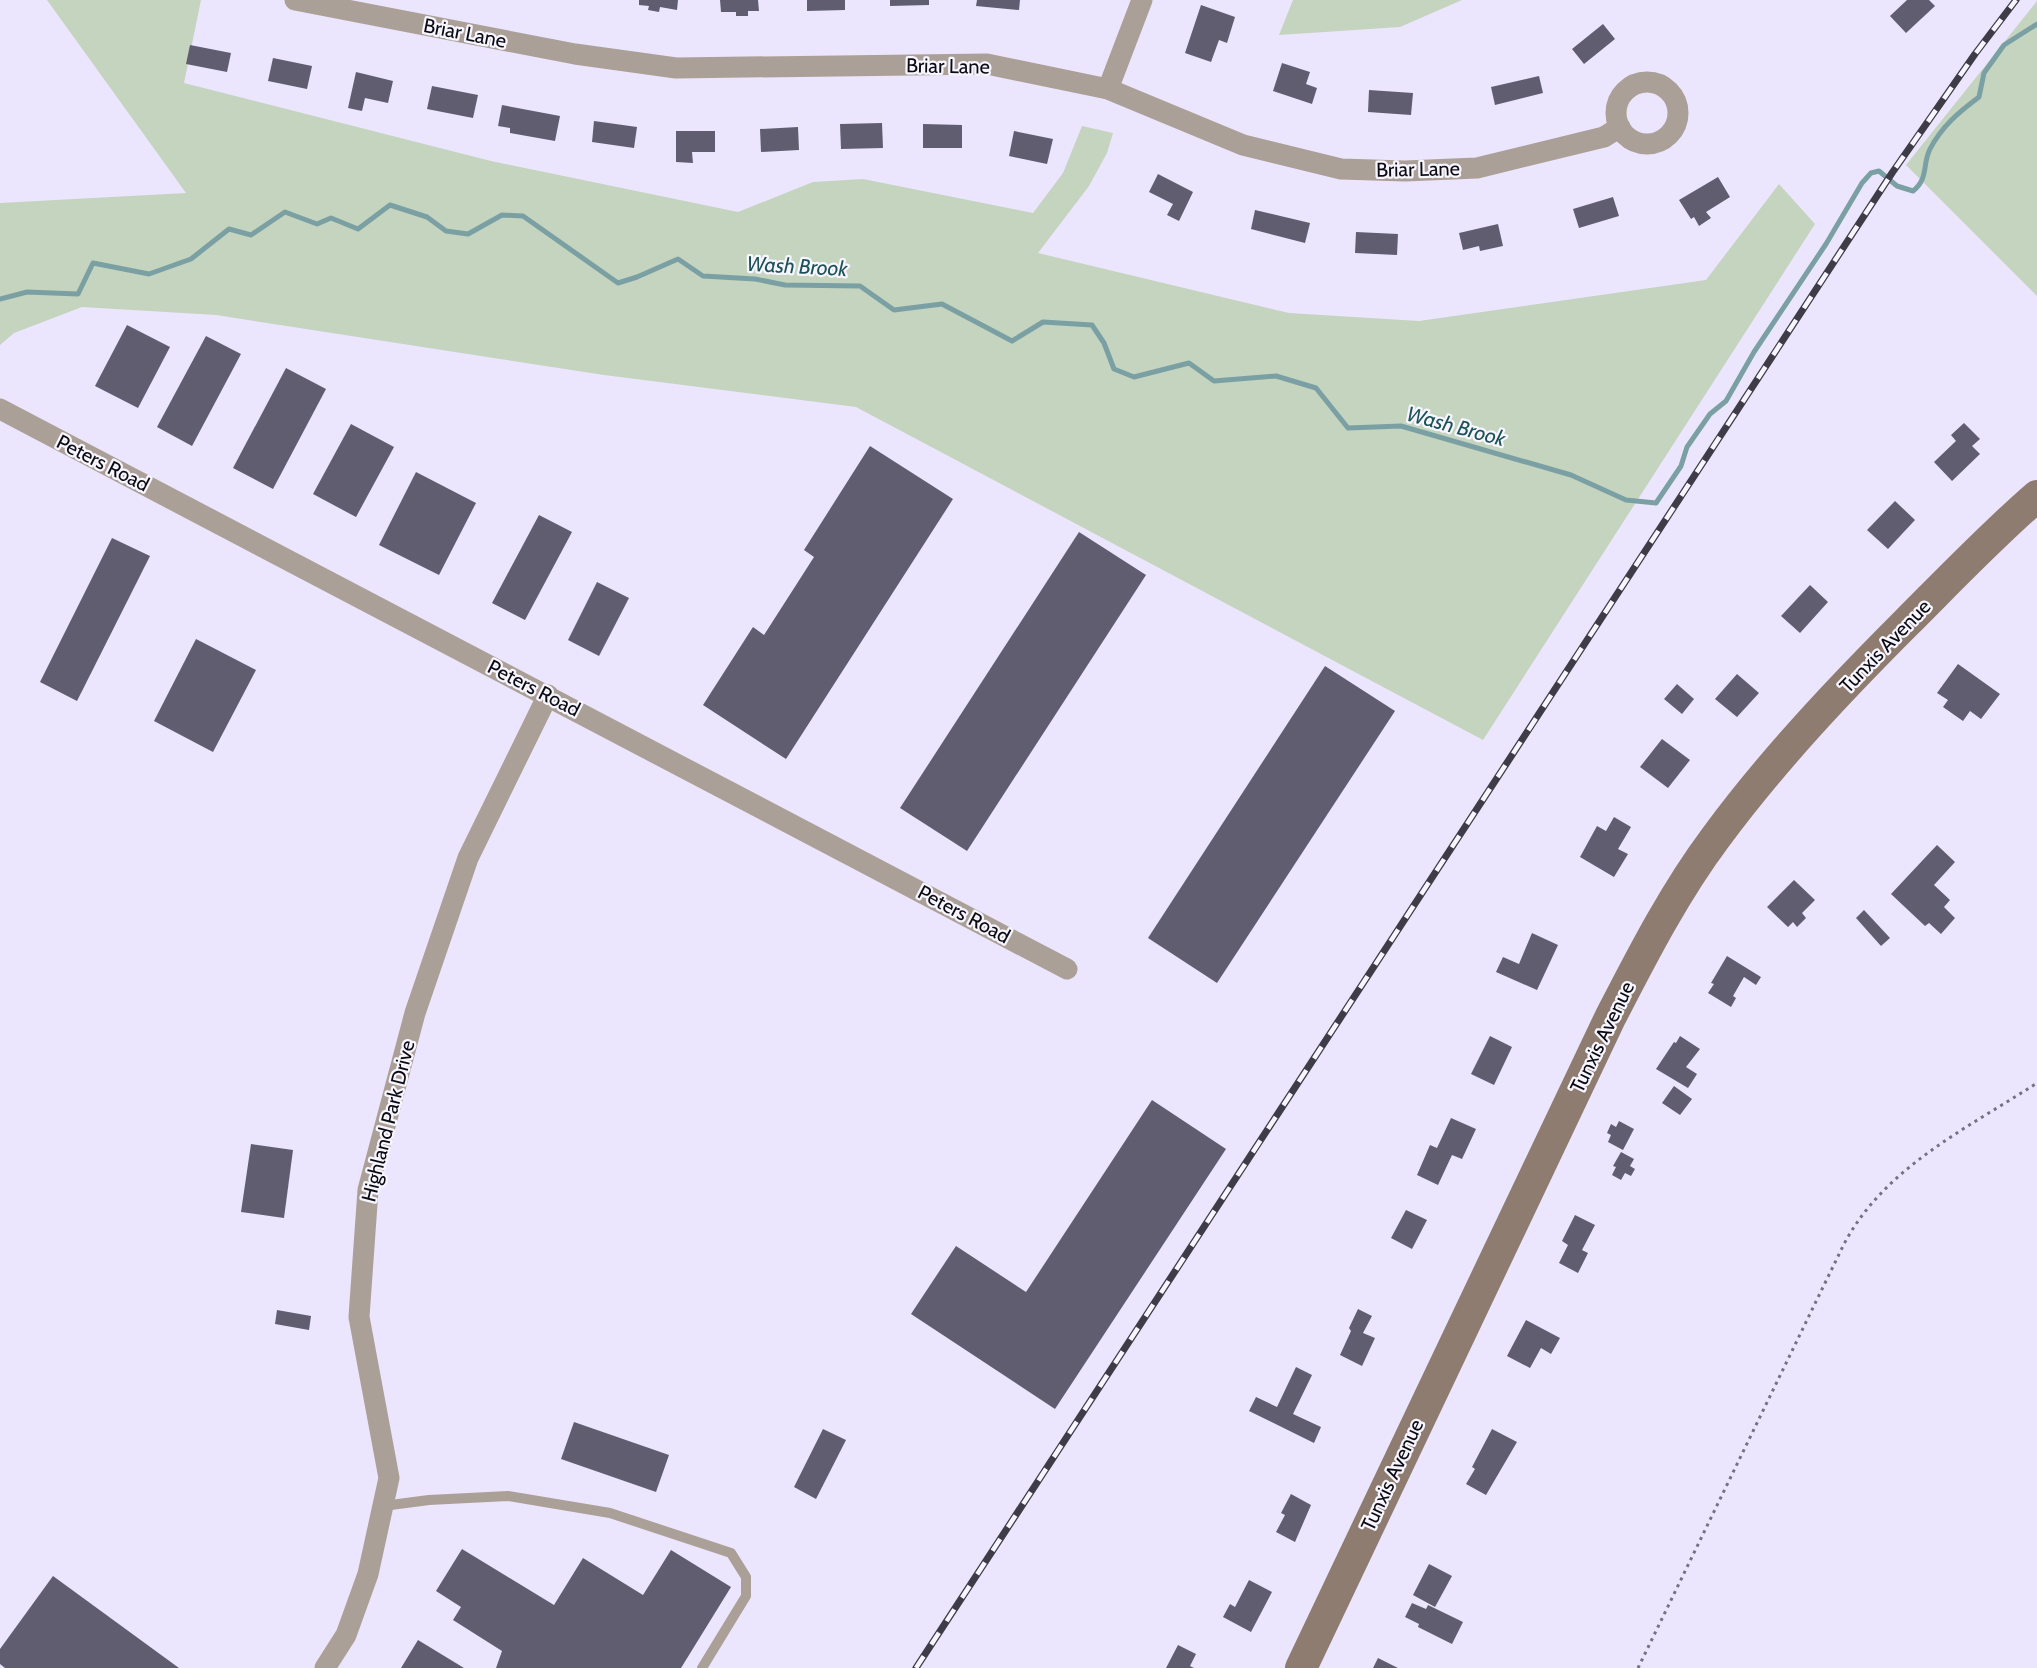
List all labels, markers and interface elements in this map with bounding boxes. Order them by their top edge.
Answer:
street label: Briar Lane [422,13,508,53]
street label: Briar Lane [906,53,990,79]
street label: Briar Lane [1376,156,1460,182]
water label: Wash Brook [746,251,849,281]
water label: Wash Brook [1404,401,1509,451]
street label: Peters Road [53,429,153,497]
street label: Tunxis Avenue [1835,594,1935,698]
street label: Peters Road [484,654,584,722]
street label: Peters Road [914,880,1014,948]
street label: Tunxis Avenue [1565,978,1639,1096]
street label: Highland Park Drive [356,1038,420,1204]
street label: Tunxis Avenue [1356,1415,1428,1535]

